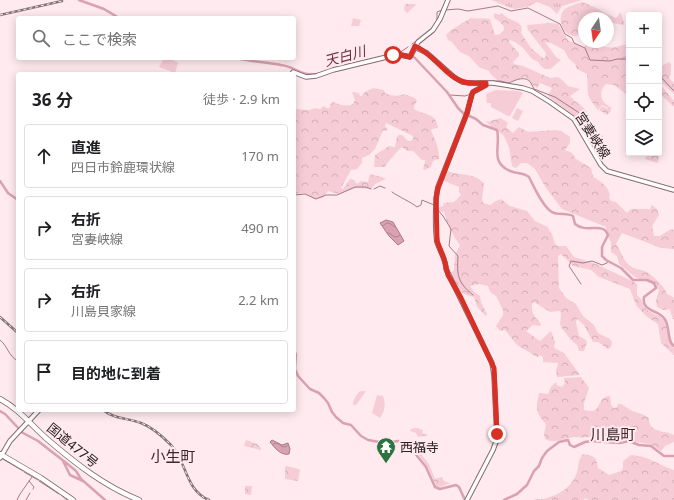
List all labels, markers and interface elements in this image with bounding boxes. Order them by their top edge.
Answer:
north arrow [578,12,614,48]
map controls [626,12,662,156]
button: + [626,12,662,48]
search box [16,16,296,60]
icon: search [30,27,52,49]
text: ここで検索 [62,29,137,49]
water label: 天白川 [322,40,370,70]
route start [384,46,402,64]
button: − [626,48,662,84]
button: locate [626,84,662,120]
text: 36 分 [32,88,73,111]
text: 徒歩 · 2.9 km [203,90,280,108]
street label: 宮妻峡線 [571,108,615,162]
button: layers [626,120,662,156]
text: 直進 [71,137,101,157]
icon: ahead [33,145,55,167]
text: 170 m [241,147,279,165]
text: 四日市鈴鹿環状線 [71,158,175,176]
text: 右折 [71,209,101,229]
icon: right [33,217,55,239]
text: 490 m [241,219,279,237]
text: 宮妻峡線 [71,230,123,248]
text: 右折 [71,281,101,301]
icon: right [33,289,55,311]
text: 2.2 km [238,291,279,309]
text: 川島貝家線 [71,302,136,320]
icon: arrive [33,361,55,383]
text: 目的地に到着 [71,363,161,383]
street label: 国道477号 [44,419,102,471]
district label: 川島町 [590,424,636,444]
route end [488,425,506,443]
temple icon: 西福寺 [375,436,397,464]
place label: 西福寺 [400,438,439,456]
district label: 小生町 [150,446,196,466]

